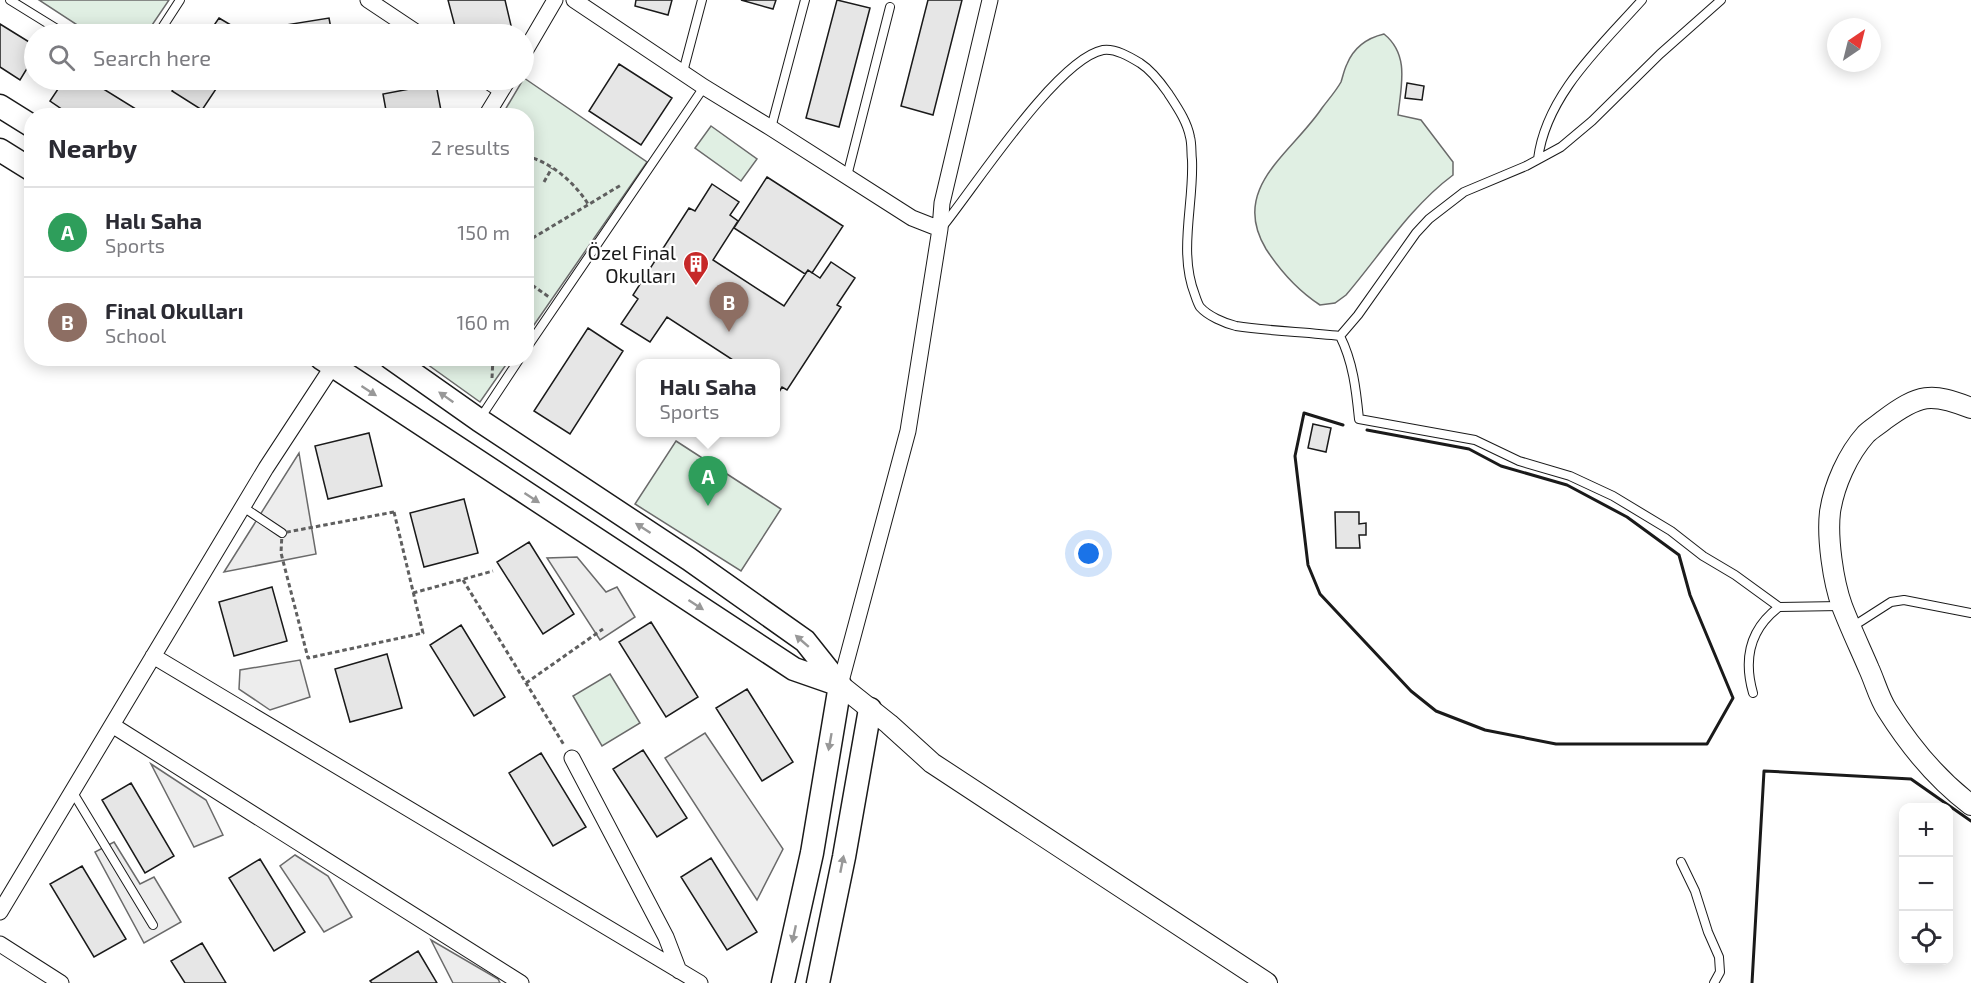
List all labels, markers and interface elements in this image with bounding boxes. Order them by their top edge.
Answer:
north arrow [1827,18,1881,72]
search box [24,24,534,90]
icon: search [45,41,78,74]
text: Search here [93,44,211,70]
text: Nearby [48,132,137,163]
text: 2 results [431,135,510,159]
text: Halı Saha [105,207,202,233]
text: A [61,220,74,244]
text: 150 m [457,220,510,244]
text: Sports [105,233,165,257]
place label: Özel Final Okulları [588,240,676,287]
building icon: Özel Final Okulları [681,249,711,287]
pin: B [710,282,748,332]
text: Final Okulları [105,297,244,323]
text: B [61,310,74,334]
text: 160 m [457,310,510,334]
text: School [105,323,166,347]
popup [636,359,780,437]
text: Halı Saha [660,373,757,399]
one-way arrow [361,385,378,396]
one-way arrow [438,391,454,403]
text: Sports [660,399,719,423]
pin: A [688,456,728,506]
one-way arrow [524,492,541,503]
one-way arrow [635,523,651,534]
your location [1074,539,1103,568]
one-way arrow [687,599,704,610]
one-way arrow [794,634,810,647]
one-way arrow [826,733,835,752]
map controls [1899,803,1953,965]
button: + [1899,803,1953,857]
one-way arrow [838,855,848,873]
button: − [1899,857,1953,911]
button: locate [1899,911,1953,965]
one-way arrow [789,925,798,944]

